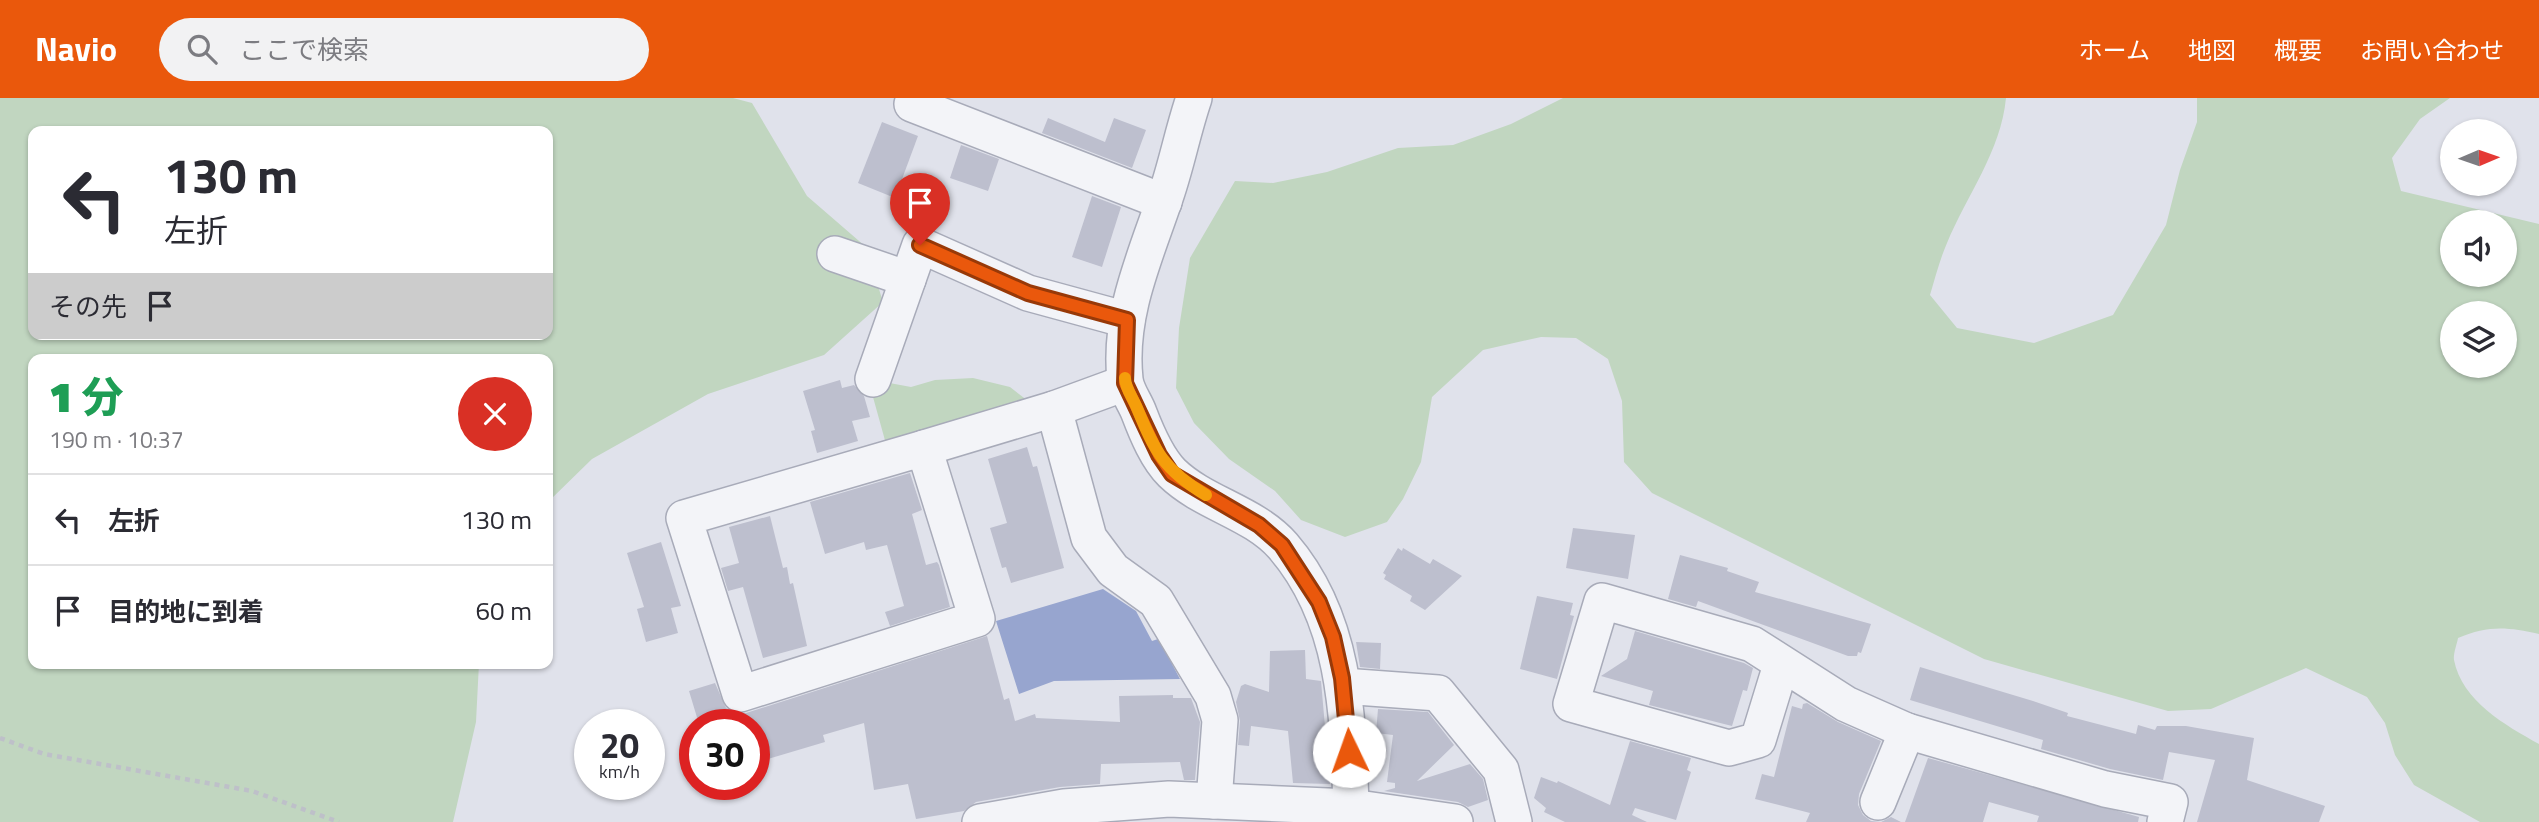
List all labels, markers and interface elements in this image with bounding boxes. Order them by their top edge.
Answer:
search box [159,18,649,81]
text: Navio [35,24,117,74]
icon: search [183,30,221,68]
text: ここで検索 [239,30,369,69]
text: ホーム [2079,32,2150,68]
text: 地図 [2188,32,2236,68]
text: 概要 [2274,32,2322,68]
text: お問い合わせ [2360,32,2504,68]
north arrow [2440,119,2516,196]
map controls [2440,119,2517,378]
text: 130 m [164,137,298,212]
icon: left [49,154,140,245]
pin [890,173,950,245]
icon: arrive [901,184,939,222]
text: 左折 [164,206,228,254]
button: sound [2440,210,2517,287]
text: その先 [49,287,127,326]
icon: arrive [141,287,179,325]
button: layers [2440,301,2517,378]
text: 1 分 [49,364,123,428]
button: close [458,377,532,451]
text: 190 m · 10:37 [49,422,184,457]
text: 130 m [461,500,532,539]
icon: left [49,501,87,539]
text: 左折 [108,501,160,540]
text: 60 m [475,591,532,630]
icon: arrive [49,592,87,630]
text: 目的地に到着 [108,592,264,631]
speed limit sign: 30 [679,709,770,800]
position arrow [1312,714,1386,788]
text: 20 [600,718,639,772]
text: km/h [599,758,640,785]

